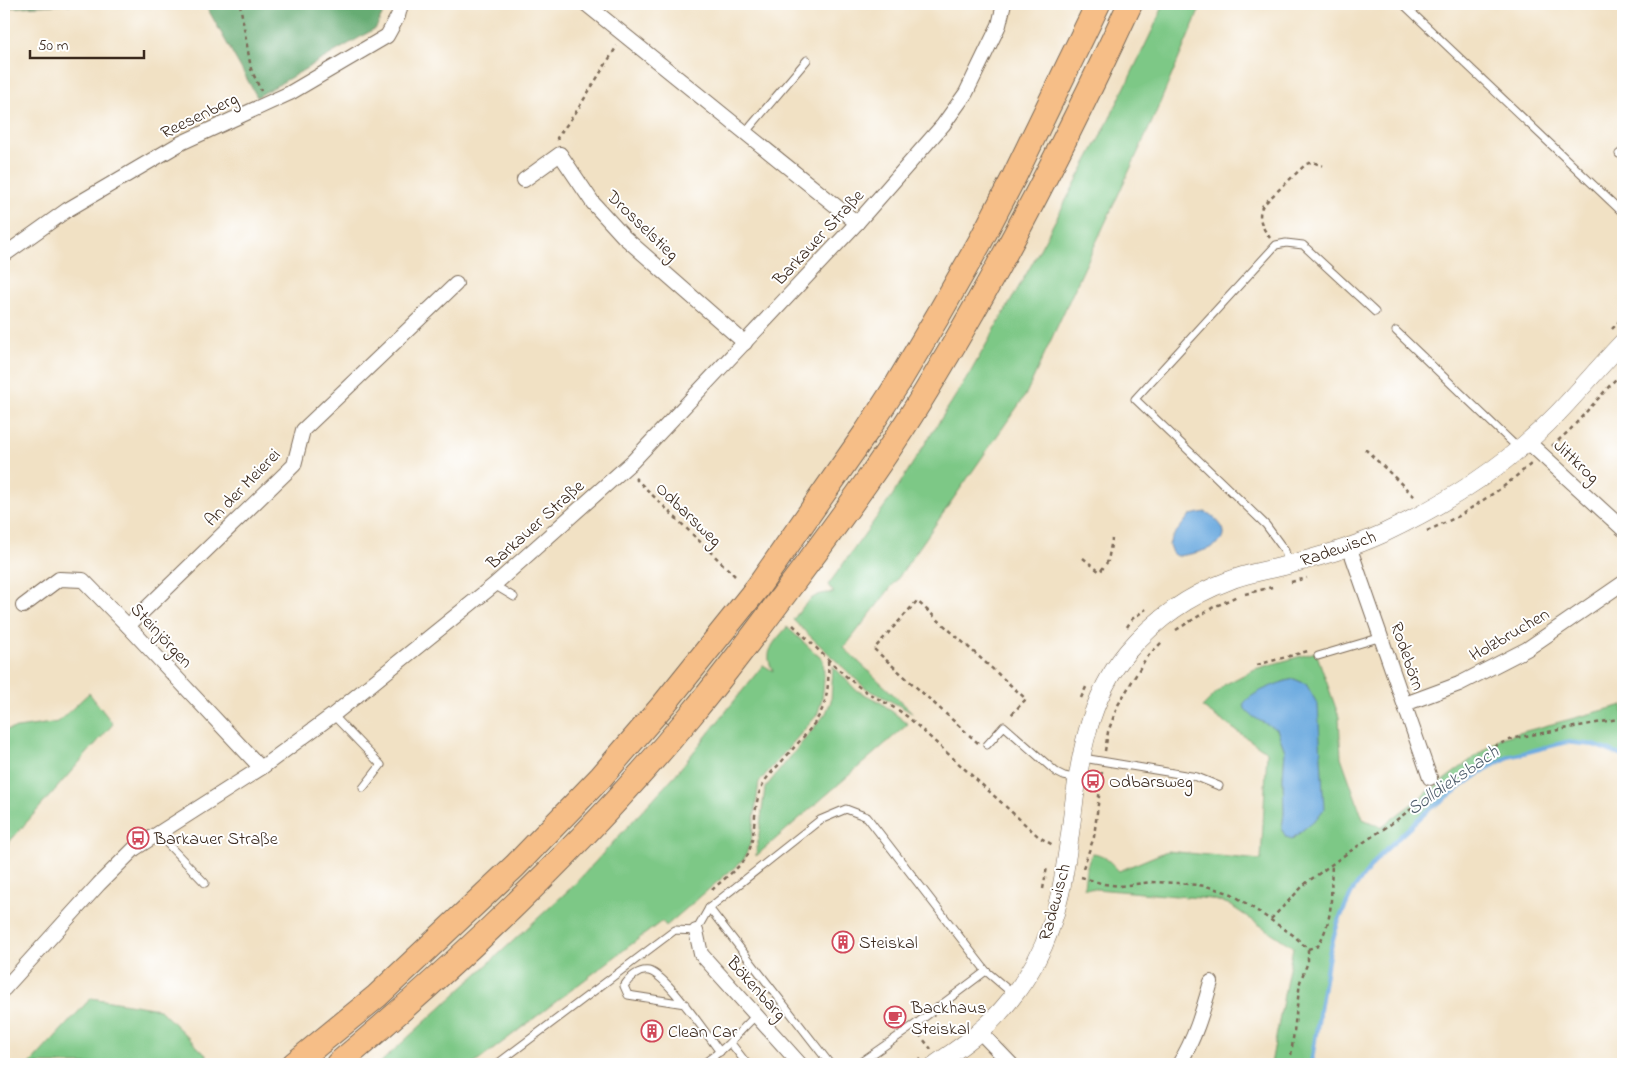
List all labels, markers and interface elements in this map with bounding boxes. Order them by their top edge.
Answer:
scale bar [30,28,144,60]
text: 50 m [38,35,69,57]
street label: Reesenberg [157,87,244,148]
street label: Drosselstieg [598,184,684,269]
street label: Barkauer Straße [767,184,872,293]
street label: Jittkrog [1546,434,1605,491]
street label: An der Meierei [199,443,287,533]
street label: Barkauer Straße [481,474,592,577]
street label: Odbarsweg [648,477,727,555]
street label: Radewisch [1297,525,1380,575]
street label: Steinjörgen [123,598,198,676]
street label: Holzbruchen [1465,602,1555,669]
street label: Rodebörn [1382,619,1430,694]
water label: Solldieksbach [1402,739,1505,823]
bus stop icon: Odbarsweg [1081,769,1105,793]
place label: Odbarsweg [1109,770,1193,797]
bus stop icon: Barkauer Straße [126,826,150,850]
place label: Barkauer Straße [153,827,279,853]
street label: Radewisch [1033,861,1079,944]
building icon: Steiskal [831,930,855,954]
place label: Steiskal [859,931,918,957]
street label: Bökenbarg [718,951,791,1028]
place label: Backhaus Steiskal [910,996,986,1043]
cafe icon: Backhaus Steiskal [883,1005,907,1029]
building icon: Clean Car [640,1019,664,1043]
place label: Clean Car [668,1020,738,1046]

